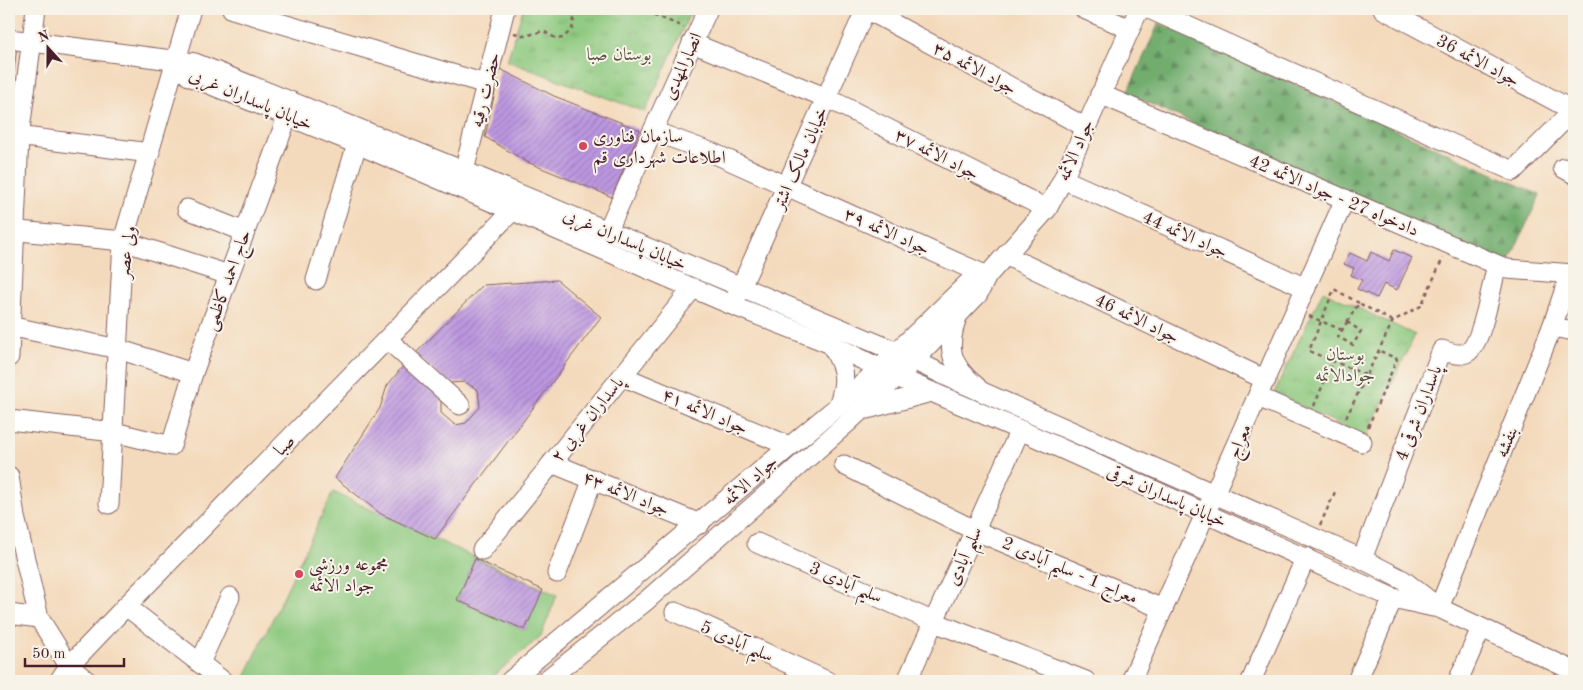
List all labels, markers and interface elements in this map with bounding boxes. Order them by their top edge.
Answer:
north arrow [22,22,72,72]
text: N [36,28,51,45]
street label: انصارالمهدی [660,30,707,103]
street label: جواد الائمه 36 [1433,31,1522,91]
street label: جواد الائمه ۳۵ [930,39,1020,99]
park label: بوستان صبا [587,46,651,65]
street label: حضرت رقیه [468,51,506,130]
street label: خیابان پاسداران غربی [185,66,315,137]
street label: خیابان مالک اشتر [769,104,832,215]
street label: جواد الائمه [1054,117,1098,184]
street label: جواد الائمه ۳۷ [891,125,982,185]
place label: سازمان فناوری اطلاعات شهرداری قم [593,128,726,174]
marker: سازمان فناوری اطلاعات شهرداری قم [577,140,589,152]
street label: دادخواه 27 - جواد الائمه 42 [1246,151,1422,241]
street label: جواد الائمه ۳۹ [841,204,932,260]
street label: خیابان پاسداران غربی [559,206,689,277]
street label: جواد الائمه 44 [1139,207,1230,263]
street label: ولی عصر [114,225,142,282]
street label: حاج احمد کاظمی [200,227,260,335]
street label: جواد الائمه 46 [1091,290,1182,348]
park label: بوستان جوادالائمه [1315,346,1375,386]
street label: پاسداران شرقی 4 [1391,361,1449,465]
street label: پاسداران غربی ۲ [548,372,631,468]
street label: جواد الائمه ۴۱ [659,385,751,439]
street label: معراج [1224,421,1261,464]
street label: بنفشه [1493,424,1522,461]
street label: صبا [271,432,299,460]
street label: جواد الائمه [719,452,782,510]
street label: خیابان پاسداران شرقی [1103,462,1229,534]
street label: جواد الائمه ۴۳ [580,468,672,520]
street label: سلیم آبادی [942,524,993,592]
street label: معراج 1 - سلیم آبادی 2 [996,532,1141,615]
place label: مجموعه ورزشی جواد الائمه [309,556,388,596]
street label: سلیم آبادی 3 [803,557,886,614]
marker: مجموعه ورزشی جواد الائمه [293,568,305,580]
street label: سلیم آبادی 5 [694,616,777,673]
scale bar [25,635,124,667]
text: 50 m [32,647,66,662]

